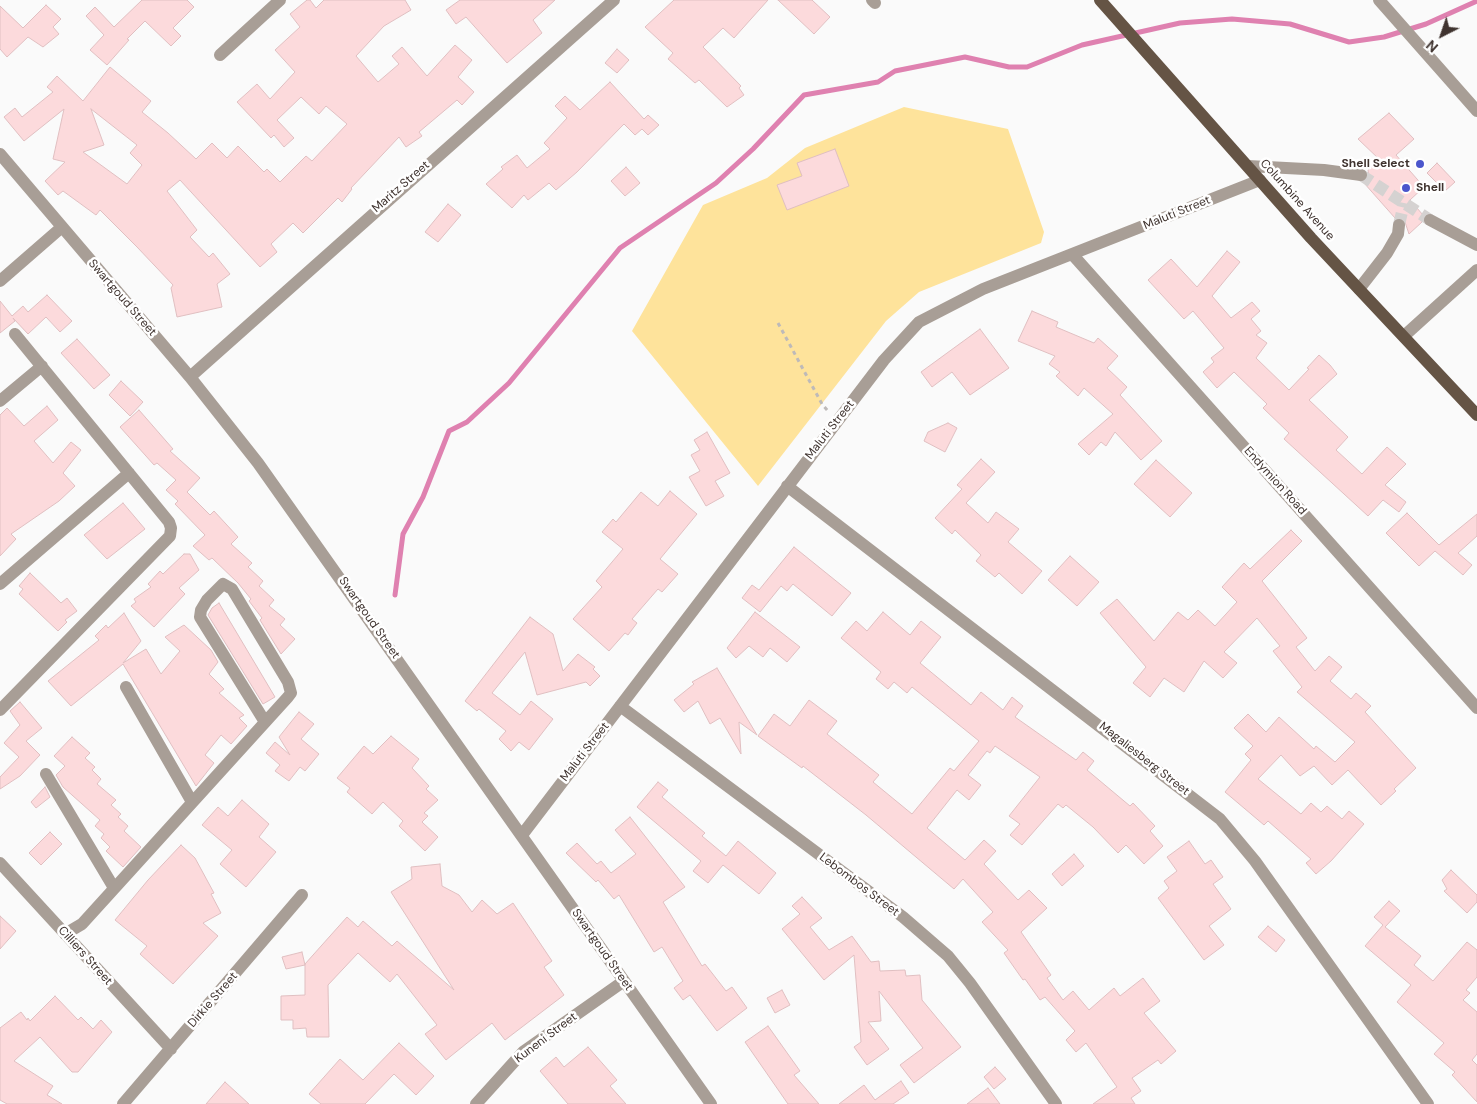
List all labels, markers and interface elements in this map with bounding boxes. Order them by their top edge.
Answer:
north arrow [1417,10,1467,60]
text: N [1422,36,1442,56]
street label: Columbine Avenue [1257,157,1337,243]
place label: Shell Select [1342,157,1410,171]
street label: Maritz Street [369,158,433,216]
marker: Shell Select [1414,158,1426,170]
place label: Shell [1416,181,1444,195]
marker: Shell [1400,182,1412,194]
street label: Maluti Street [1141,193,1213,233]
street label: Swartgoud Street [85,257,159,339]
street label: Maluti Street [802,398,858,462]
street label: Endymion Road [1241,444,1309,518]
street label: Swartgoud Street [335,574,403,662]
street label: Magaliesberg Street [1096,719,1192,799]
street label: Maluti Street [557,720,613,784]
street label: Lebombos Street [816,850,902,920]
street label: Swartgoud Street [568,906,636,994]
street label: Cilliers Street [55,924,115,988]
street label: Dirkie Street [185,969,241,1031]
street label: Kuneni Street [512,1010,580,1066]

